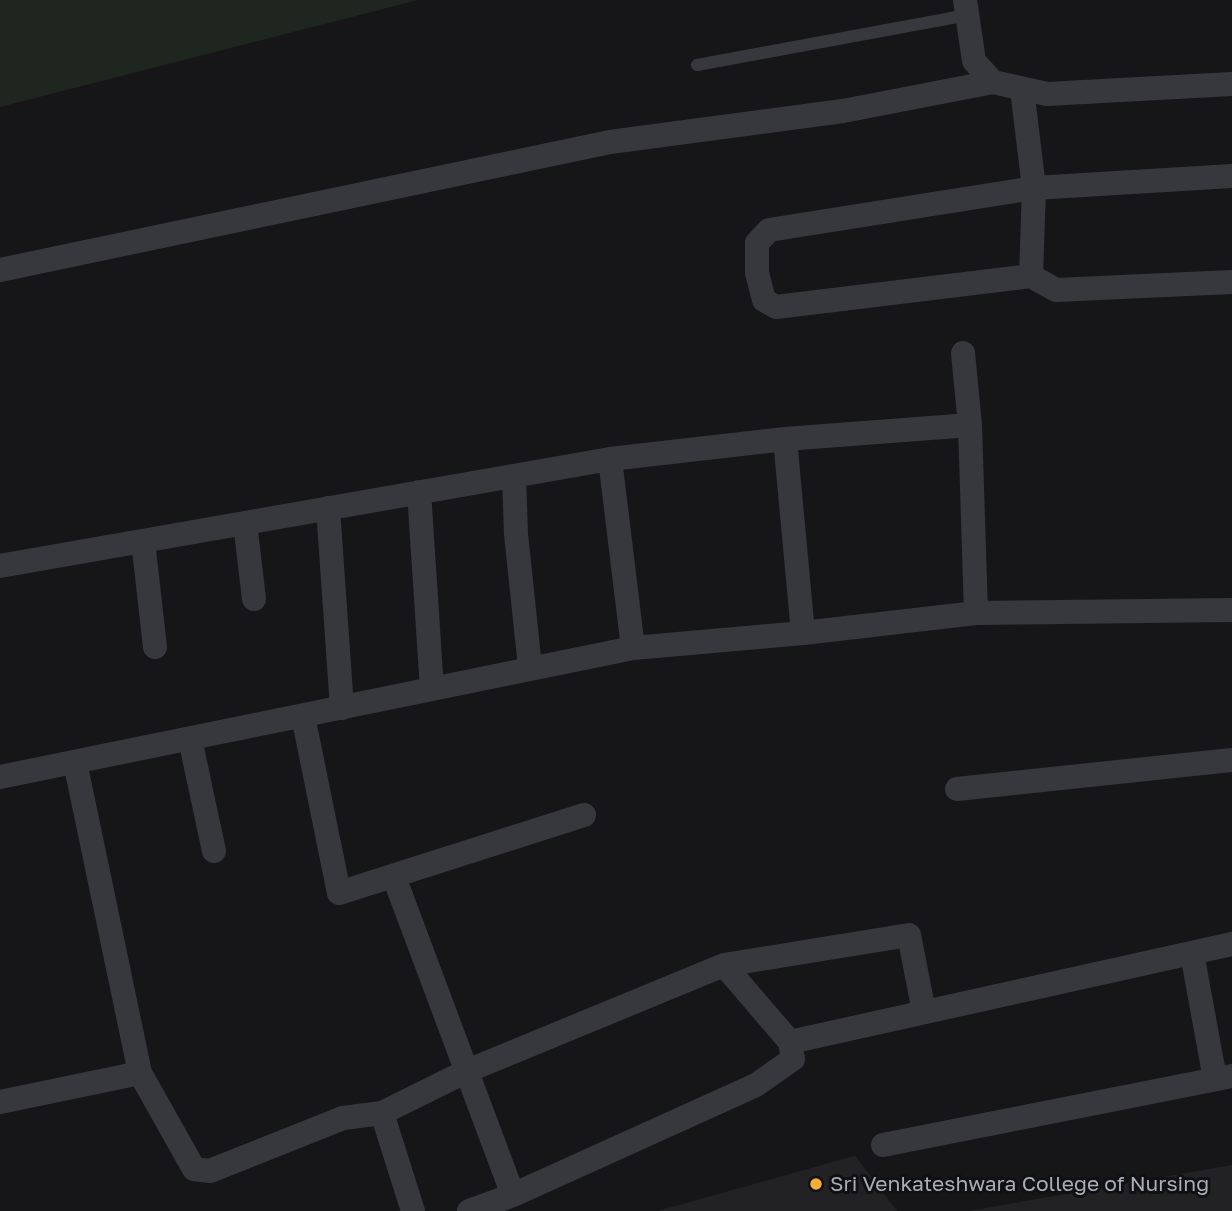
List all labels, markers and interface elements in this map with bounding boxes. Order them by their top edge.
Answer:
place label: Sri Venkateshwara College of Nursing [830,1171,1209,1197]
marker: Sri Venkateshwara College of Nursing [808,1176,824,1192]

